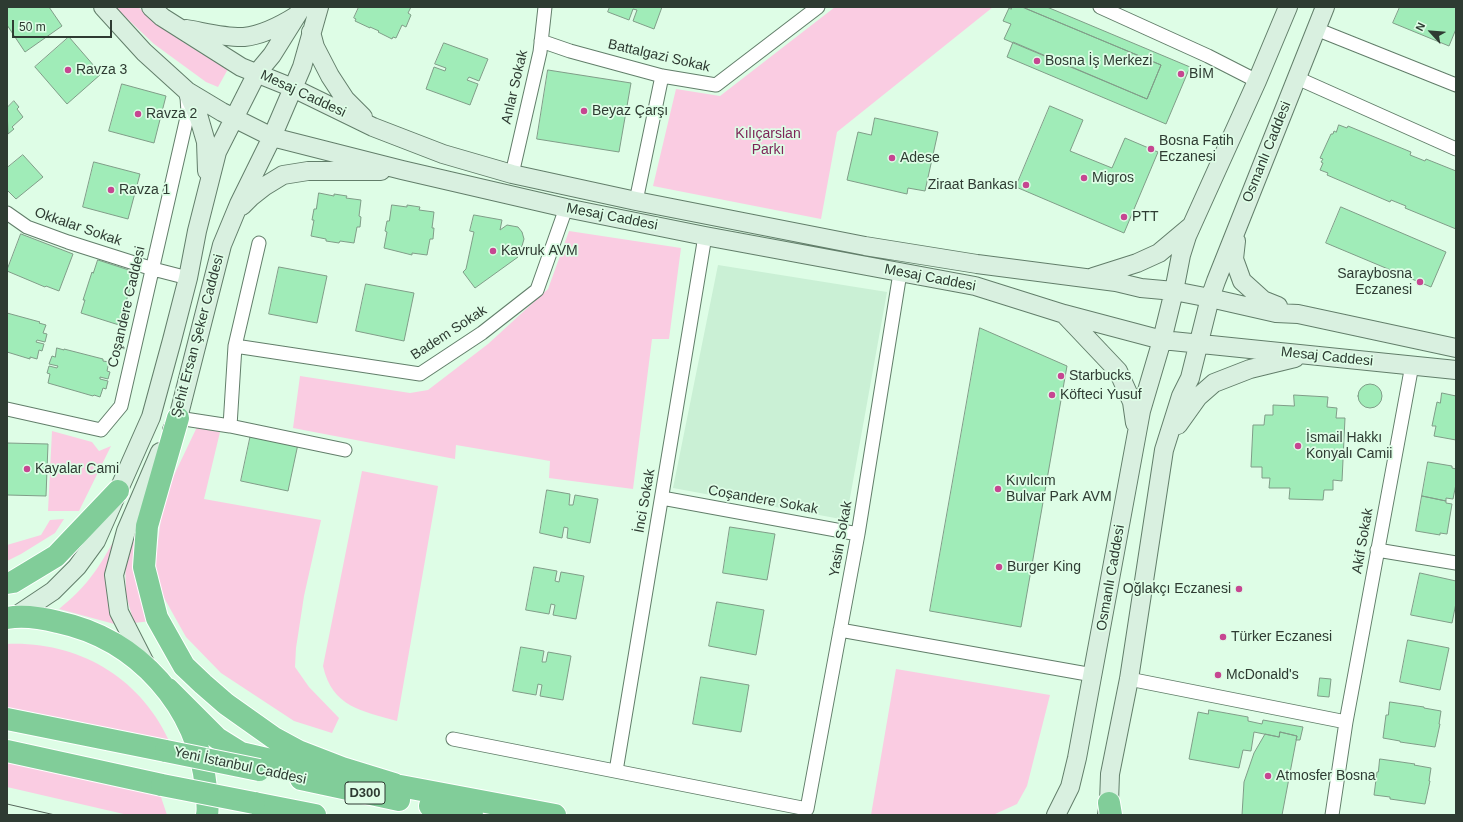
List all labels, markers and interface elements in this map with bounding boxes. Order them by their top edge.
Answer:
scale bar [14,12,114,38]
north arrow [1411,12,1451,52]
text: 50 m [19,20,46,34]
text: N [1413,21,1427,33]
street label: Battalgazi Sokak [606,36,712,76]
street label: Anlar Sokak [498,48,532,126]
place label: Bosna İş Merkezi [1045,53,1152,69]
marker: Bosna İş Merkezi [1032,56,1042,66]
place label: Ravza 3 [76,62,127,78]
marker: Ravza 3 [63,65,73,75]
place label: BİM [1189,66,1214,82]
street label: Mesaj Caddesi [257,67,349,121]
marker: BİM [1176,69,1186,79]
street label: Osmanlı Caddesi [1239,99,1295,205]
place label: Beyaz Çarşı [592,103,668,119]
place label: Ravza 2 [146,106,197,122]
marker: Beyaz Çarşı [579,106,589,116]
marker: Ravza 2 [133,109,143,119]
park label: Kılıçarslan Parkı [735,126,801,158]
place label: Bosna Fatih Eczanesi [1159,133,1234,166]
marker: Bosna Fatih Eczanesi [1146,144,1156,154]
place label: Adese [900,150,940,166]
marker: Adese [887,153,897,163]
place label: Migros [1092,170,1134,186]
marker: Migros [1079,173,1089,183]
place label: Ziraat Bankası [928,177,1018,193]
marker: Ziraat Bankası [1021,180,1031,190]
place label: Ravza 1 [119,182,170,198]
marker: Ravza 1 [106,185,116,195]
street label: Mesaj Caddesi [565,200,659,234]
street label: Okkalar Sokak [32,204,124,250]
place label: PTT [1132,209,1158,225]
marker: PTT [1119,212,1129,222]
place label: Kavruk AVM [501,243,578,259]
street label: Coşandere Caddesi [105,245,149,369]
marker: Kavruk AVM [488,246,498,256]
street label: Şehit Ersan Şeker Caddesi [168,253,228,419]
street label: Mesaj Caddesi [883,261,977,295]
place label: Saraybosna Eczanesi [1337,266,1412,298]
marker: Saraybosna Eczanesi [1415,277,1425,287]
street label: Badem Sokak [408,302,490,364]
street label: Mesaj Caddesi [1280,344,1374,370]
place label: Starbucks [1069,368,1131,384]
marker: Starbucks [1056,371,1066,381]
place label: Köfteci Yusuf [1060,387,1142,403]
marker: Köfteci Yusuf [1047,390,1057,400]
place label: İsmail Hakkı Konyalı Camii [1306,430,1392,462]
marker: İsmail Hakkı Konyalı Camii [1293,441,1303,451]
place label: Kayalar Cami [35,461,119,477]
marker: Kayalar Cami [22,464,32,474]
street label: İnci Sokak [631,468,659,534]
place label: Kıvılcım Bulvar Park AVM [1006,473,1112,506]
street label: Coşandere Sokak [707,482,819,518]
marker: Kıvılcım Bulvar Park AVM [993,484,1003,494]
street label: Yasin Sokak [826,500,856,578]
street label: Akif Sokak [1349,507,1377,575]
street label: Osmanlı Caddesi [1093,524,1129,632]
place label: Burger King [1007,559,1081,575]
marker: Burger King [994,562,1004,572]
place label: Oğlakçı Eczanesi [1123,581,1231,597]
marker: Oğlakçı Eczanesi [1234,584,1244,594]
place label: Türker Eczanesi [1231,629,1332,645]
marker: Türker Eczanesi [1218,632,1228,642]
place label: McDonald's [1226,667,1299,683]
marker: McDonald's [1213,670,1223,680]
street label: Yeni İstanbul Caddesi [172,744,308,788]
place label: Atmosfer Bosna [1276,768,1376,784]
marker: Atmosfer Bosna [1263,771,1273,781]
road number: D300 [345,782,385,804]

